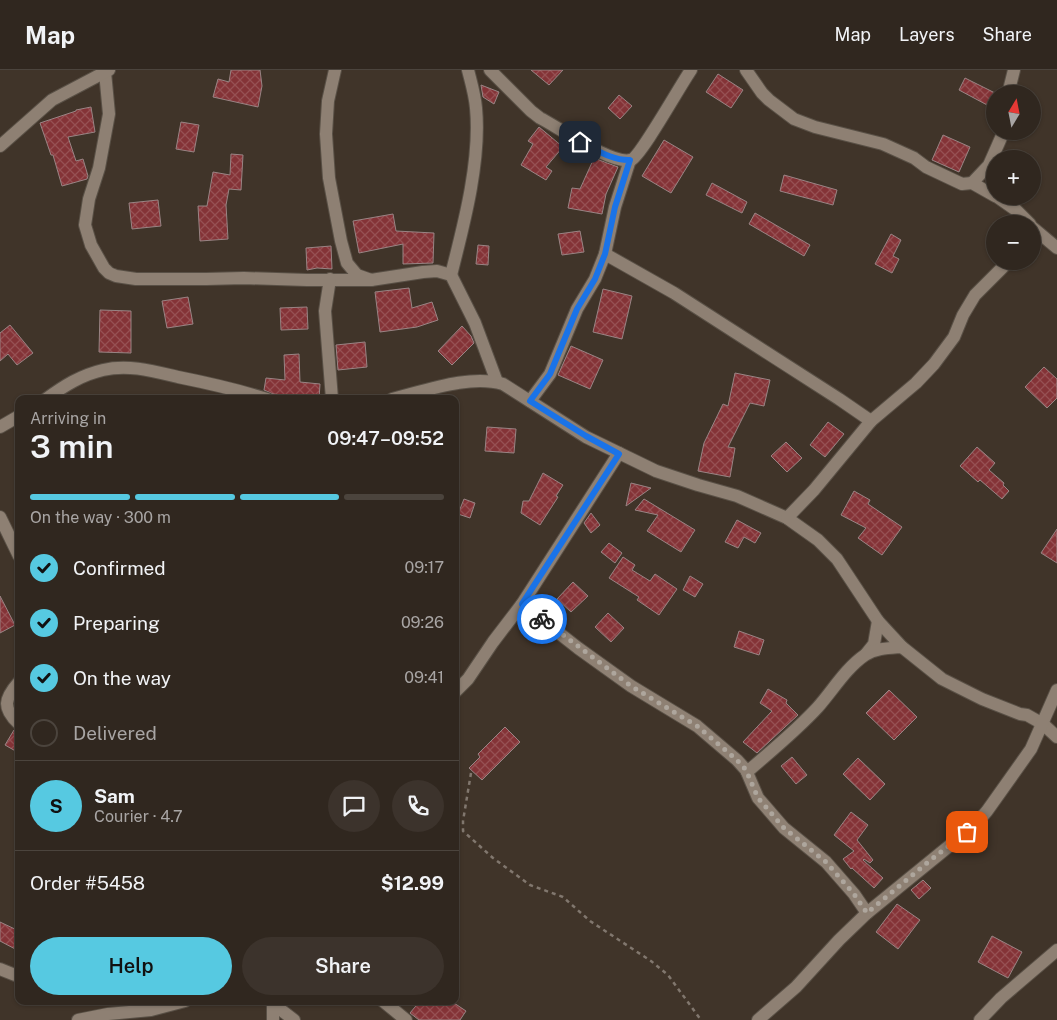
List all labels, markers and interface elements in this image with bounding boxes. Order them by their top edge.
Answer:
text: Map [25,21,75,49]
text: Map [835,24,871,45]
text: Layers [899,24,955,45]
text: Share [983,24,1032,45]
north arrow [986,85,1041,140]
map controls [986,85,1041,270]
pin [559,121,601,163]
icon: home [566,128,594,156]
button: + [986,150,1041,205]
button: − [986,215,1041,270]
text: Arriving in [30,409,106,428]
text: 09:47–09:52 [327,427,444,449]
text: 3 min [30,428,114,465]
text: On the way · 300 m [30,508,171,527]
icon: check [30,554,58,582]
text: Confirmed [73,557,166,579]
text: 09:17 [405,558,444,577]
courier [517,594,567,644]
icon: bike [528,605,556,633]
icon: check [30,609,58,637]
text: Preparing [73,612,160,634]
text: 09:26 [401,613,444,632]
icon: check [30,664,58,692]
text: On the way [73,667,171,689]
text: 09:41 [404,668,444,687]
text: Delivered [73,722,157,744]
button: chat [328,780,380,832]
button: phone [392,780,444,832]
text: Sam [94,785,135,807]
text: S [49,795,63,817]
text: Courier · 4.7 [94,807,183,826]
pin [946,811,988,853]
icon: bag [953,818,981,846]
text: Order #5458 [30,872,145,894]
text: $12.99 [381,872,444,894]
button: Help [30,937,232,995]
button: Share [242,937,444,995]

